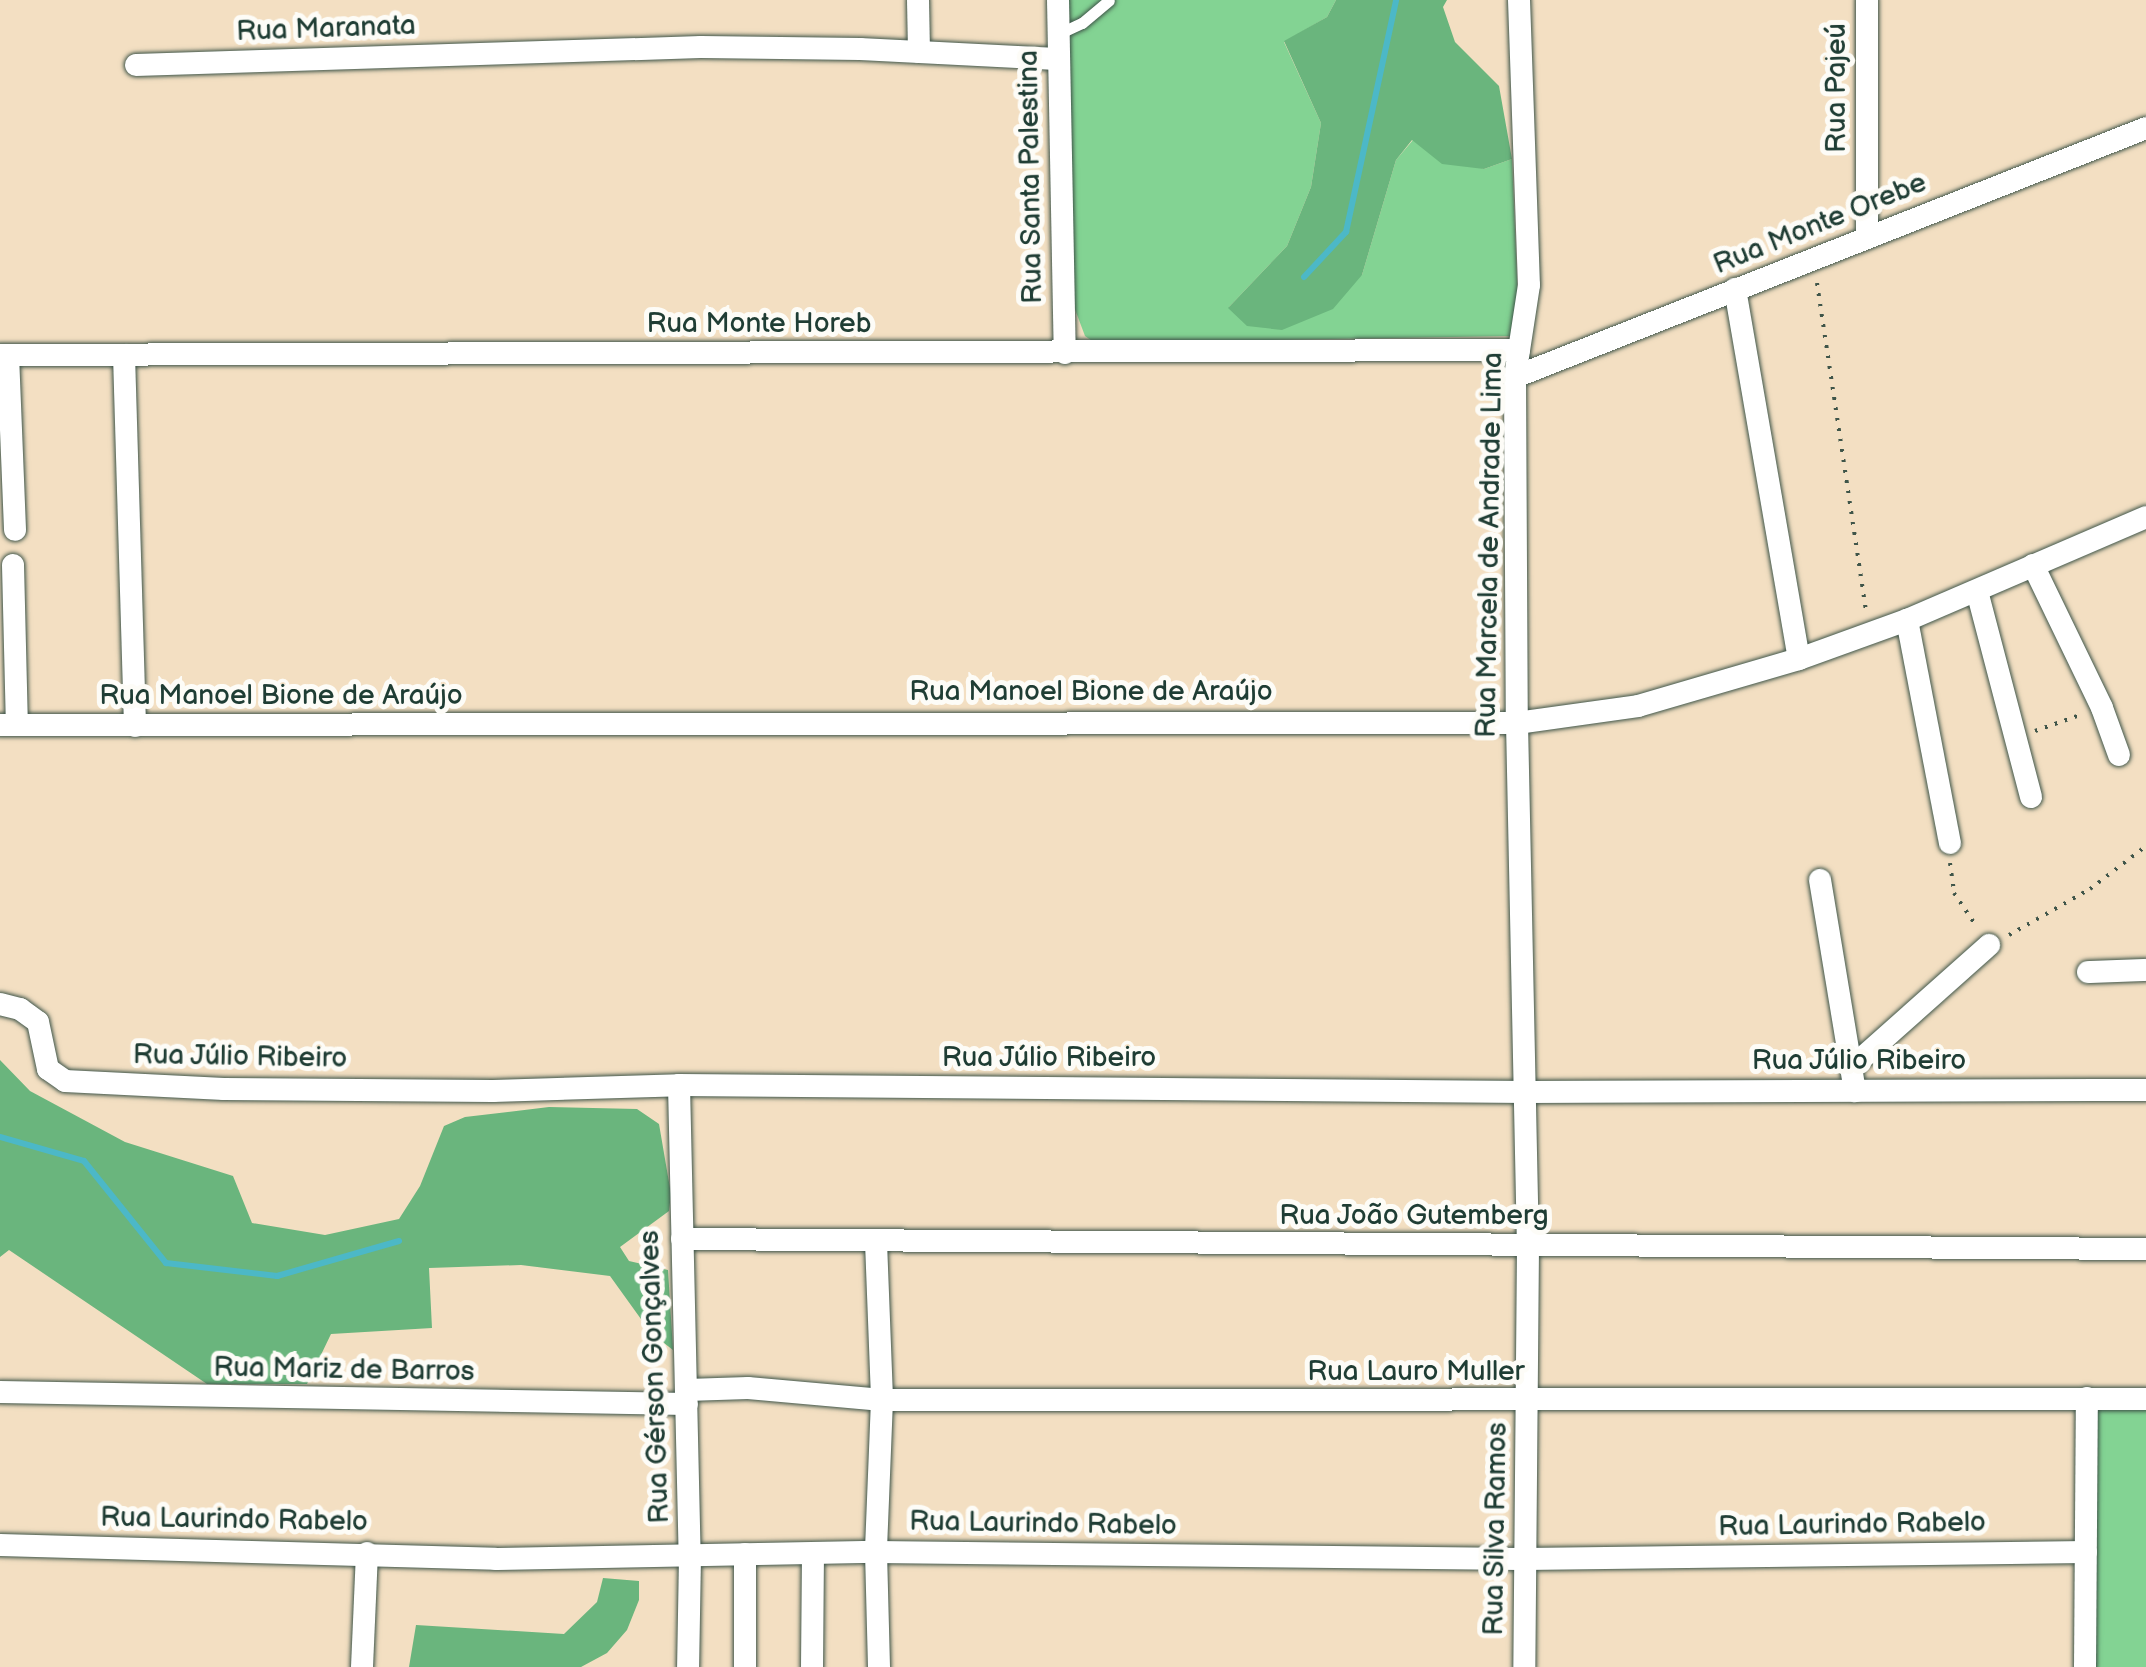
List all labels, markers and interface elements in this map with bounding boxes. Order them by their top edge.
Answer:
street label: Rua Maranata [236,9,416,49]
street label: Rua Pajeú [1820,23,1854,153]
street label: Rua Santa Palestina [1012,50,1050,304]
street label: Rua Monte Orebe [1709,166,1931,282]
street label: Rua Monte Horeb [647,307,871,341]
street label: Rua Marcela de Andrade Lima [1470,352,1510,738]
street label: Rua Manoel Bione de Araújo [909,675,1273,709]
street label: Rua Manoel Bione de Araújo [99,679,463,713]
street label: Rua Júlio Ribeiro [132,1038,348,1076]
street label: Rua Júlio Ribeiro [941,1041,1157,1075]
street label: Rua Júlio Ribeiro [1751,1044,1967,1078]
street label: Rua João Gutemberg [1279,1199,1549,1233]
street label: Rua Gérson Gonçalves [633,1230,677,1524]
street label: Rua Mariz de Barros [213,1351,475,1389]
street label: Rua Lauro Muller [1307,1355,1525,1389]
street label: Rua Silva Ramos [1477,1422,1515,1636]
street label: Rua Laurindo Rabelo [100,1501,368,1539]
street label: Rua Laurindo Rabelo [909,1505,1177,1543]
street label: Rua Laurindo Rabelo [1718,1506,1986,1544]

